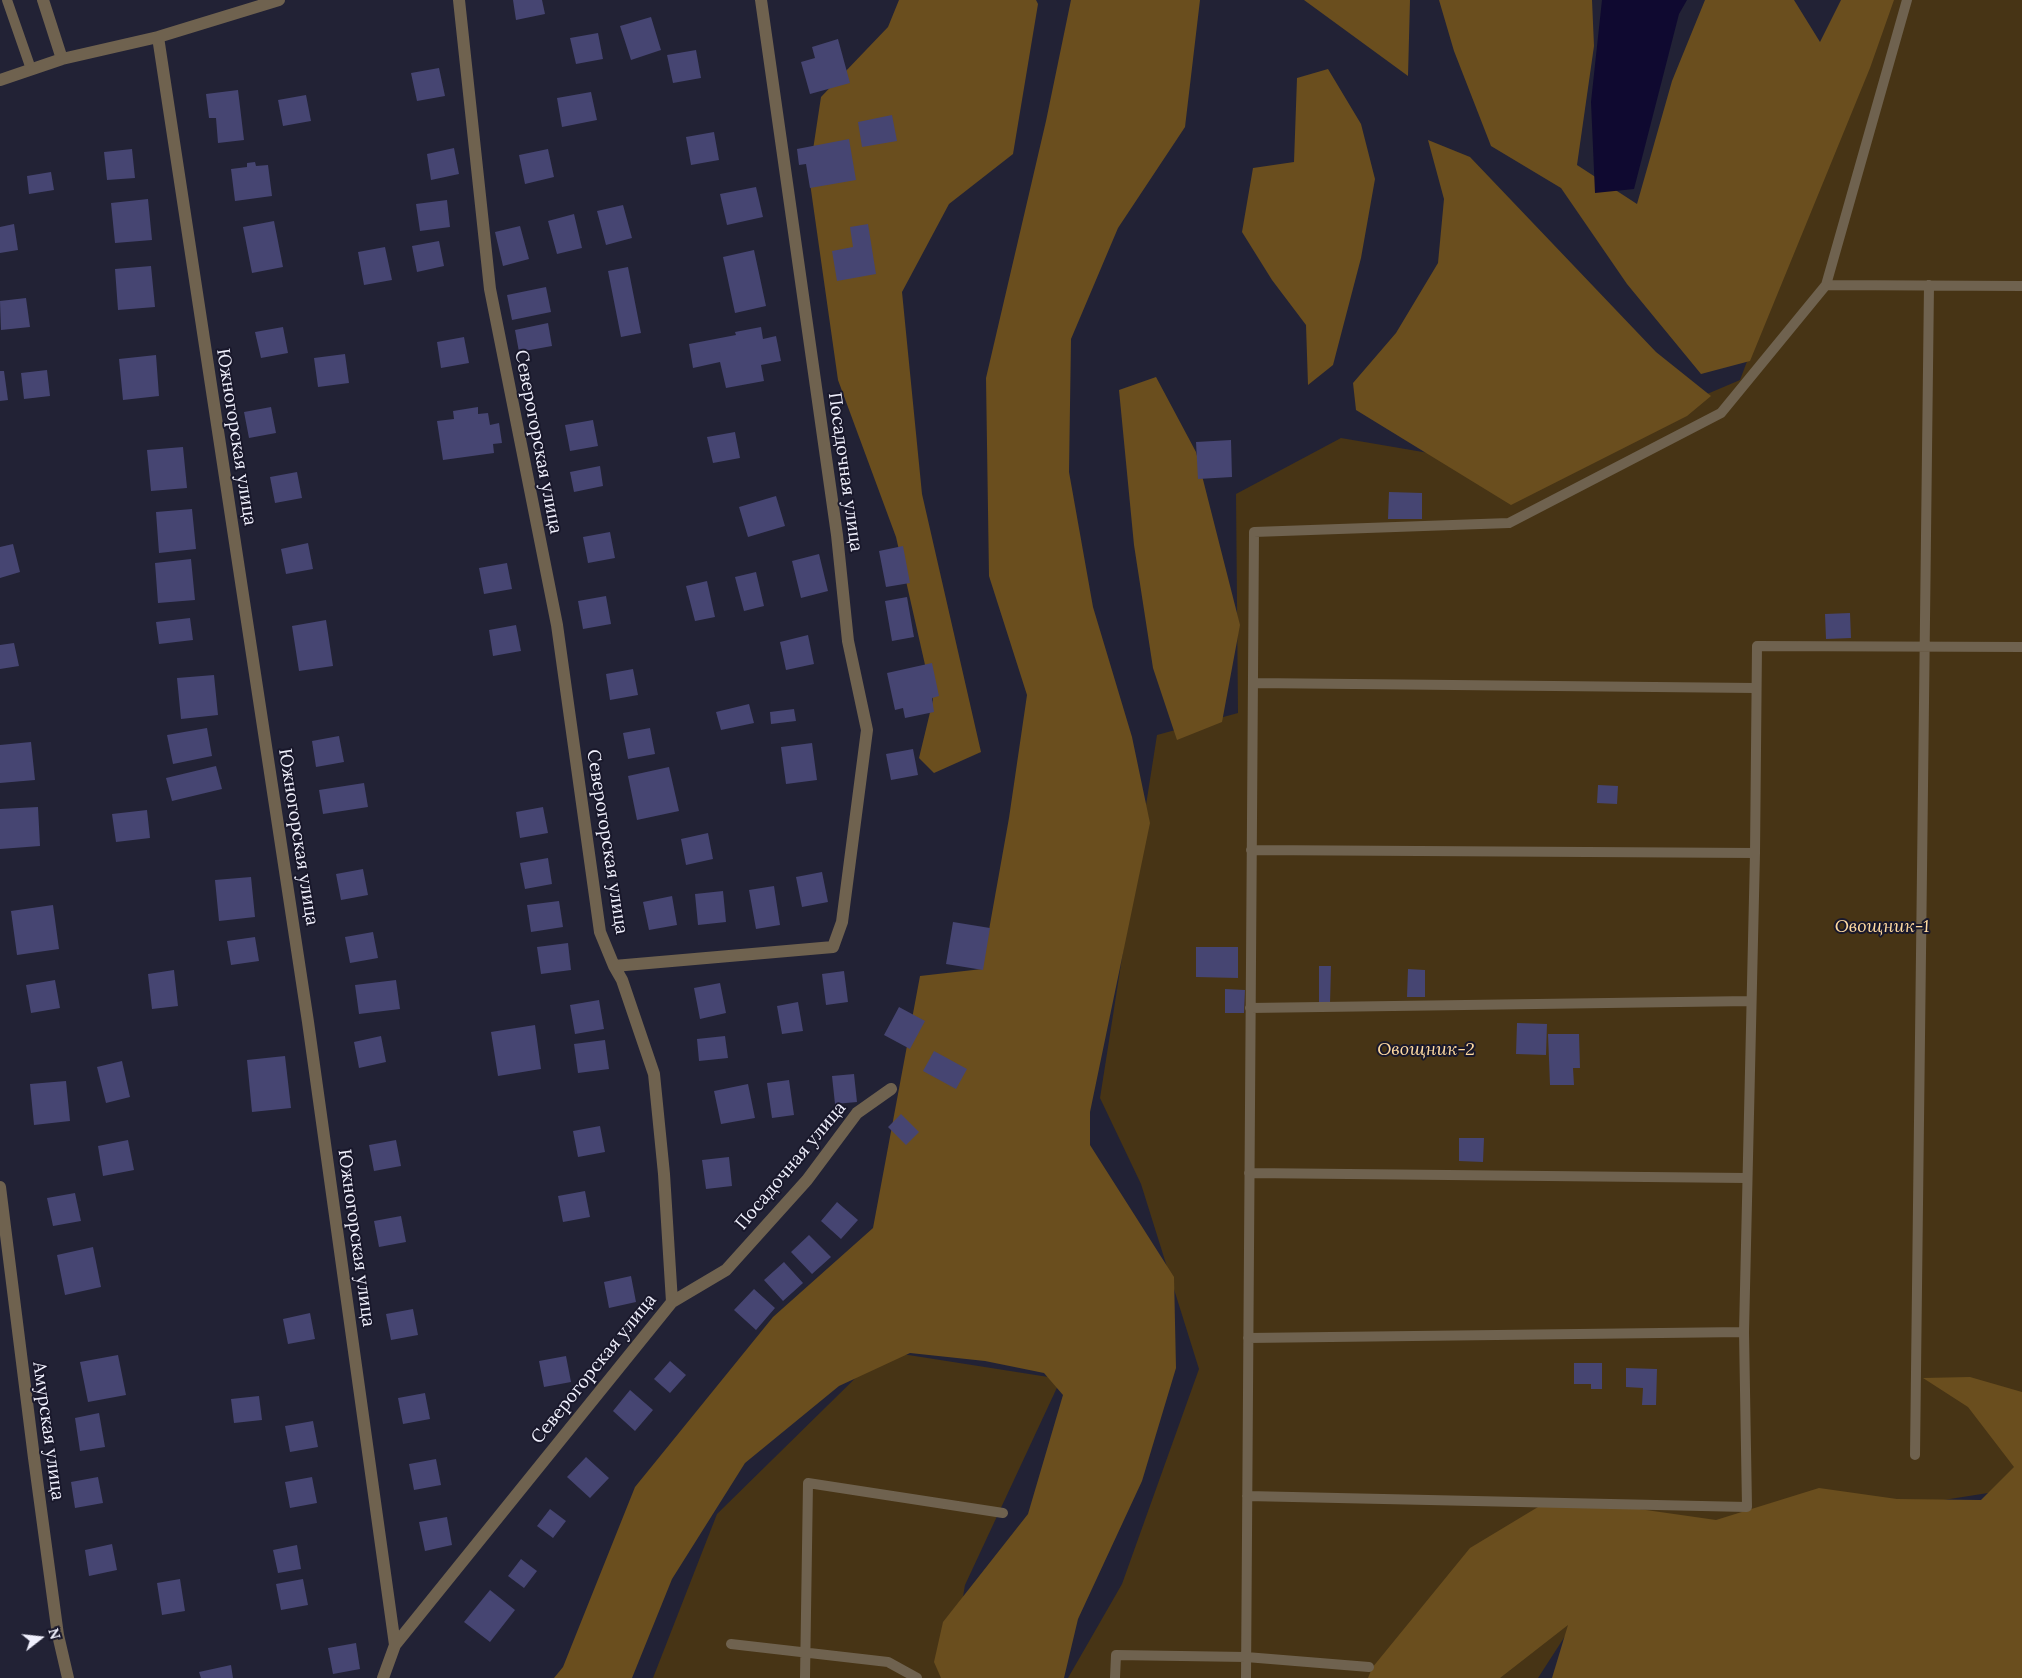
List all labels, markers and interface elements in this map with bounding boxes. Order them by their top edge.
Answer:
street label: Южногорская улица [211,347,261,527]
street label: Северогорская улица [510,348,566,536]
street label: Посадочная улица [823,391,867,553]
street label: Южногорская улица [273,747,323,927]
street label: Северогорская улица [582,748,632,936]
park label: Овощник-1 [1835,916,1929,938]
park label: Овощник-2 [1377,1039,1475,1061]
street label: Посадочная улица [731,1098,851,1234]
street label: Южногорская улица [333,1148,379,1328]
street label: Северогорская улица [527,1290,661,1448]
street label: Амурская улица [28,1360,68,1502]
north arrow [15,1613,65,1663]
text: N [44,1626,65,1642]

